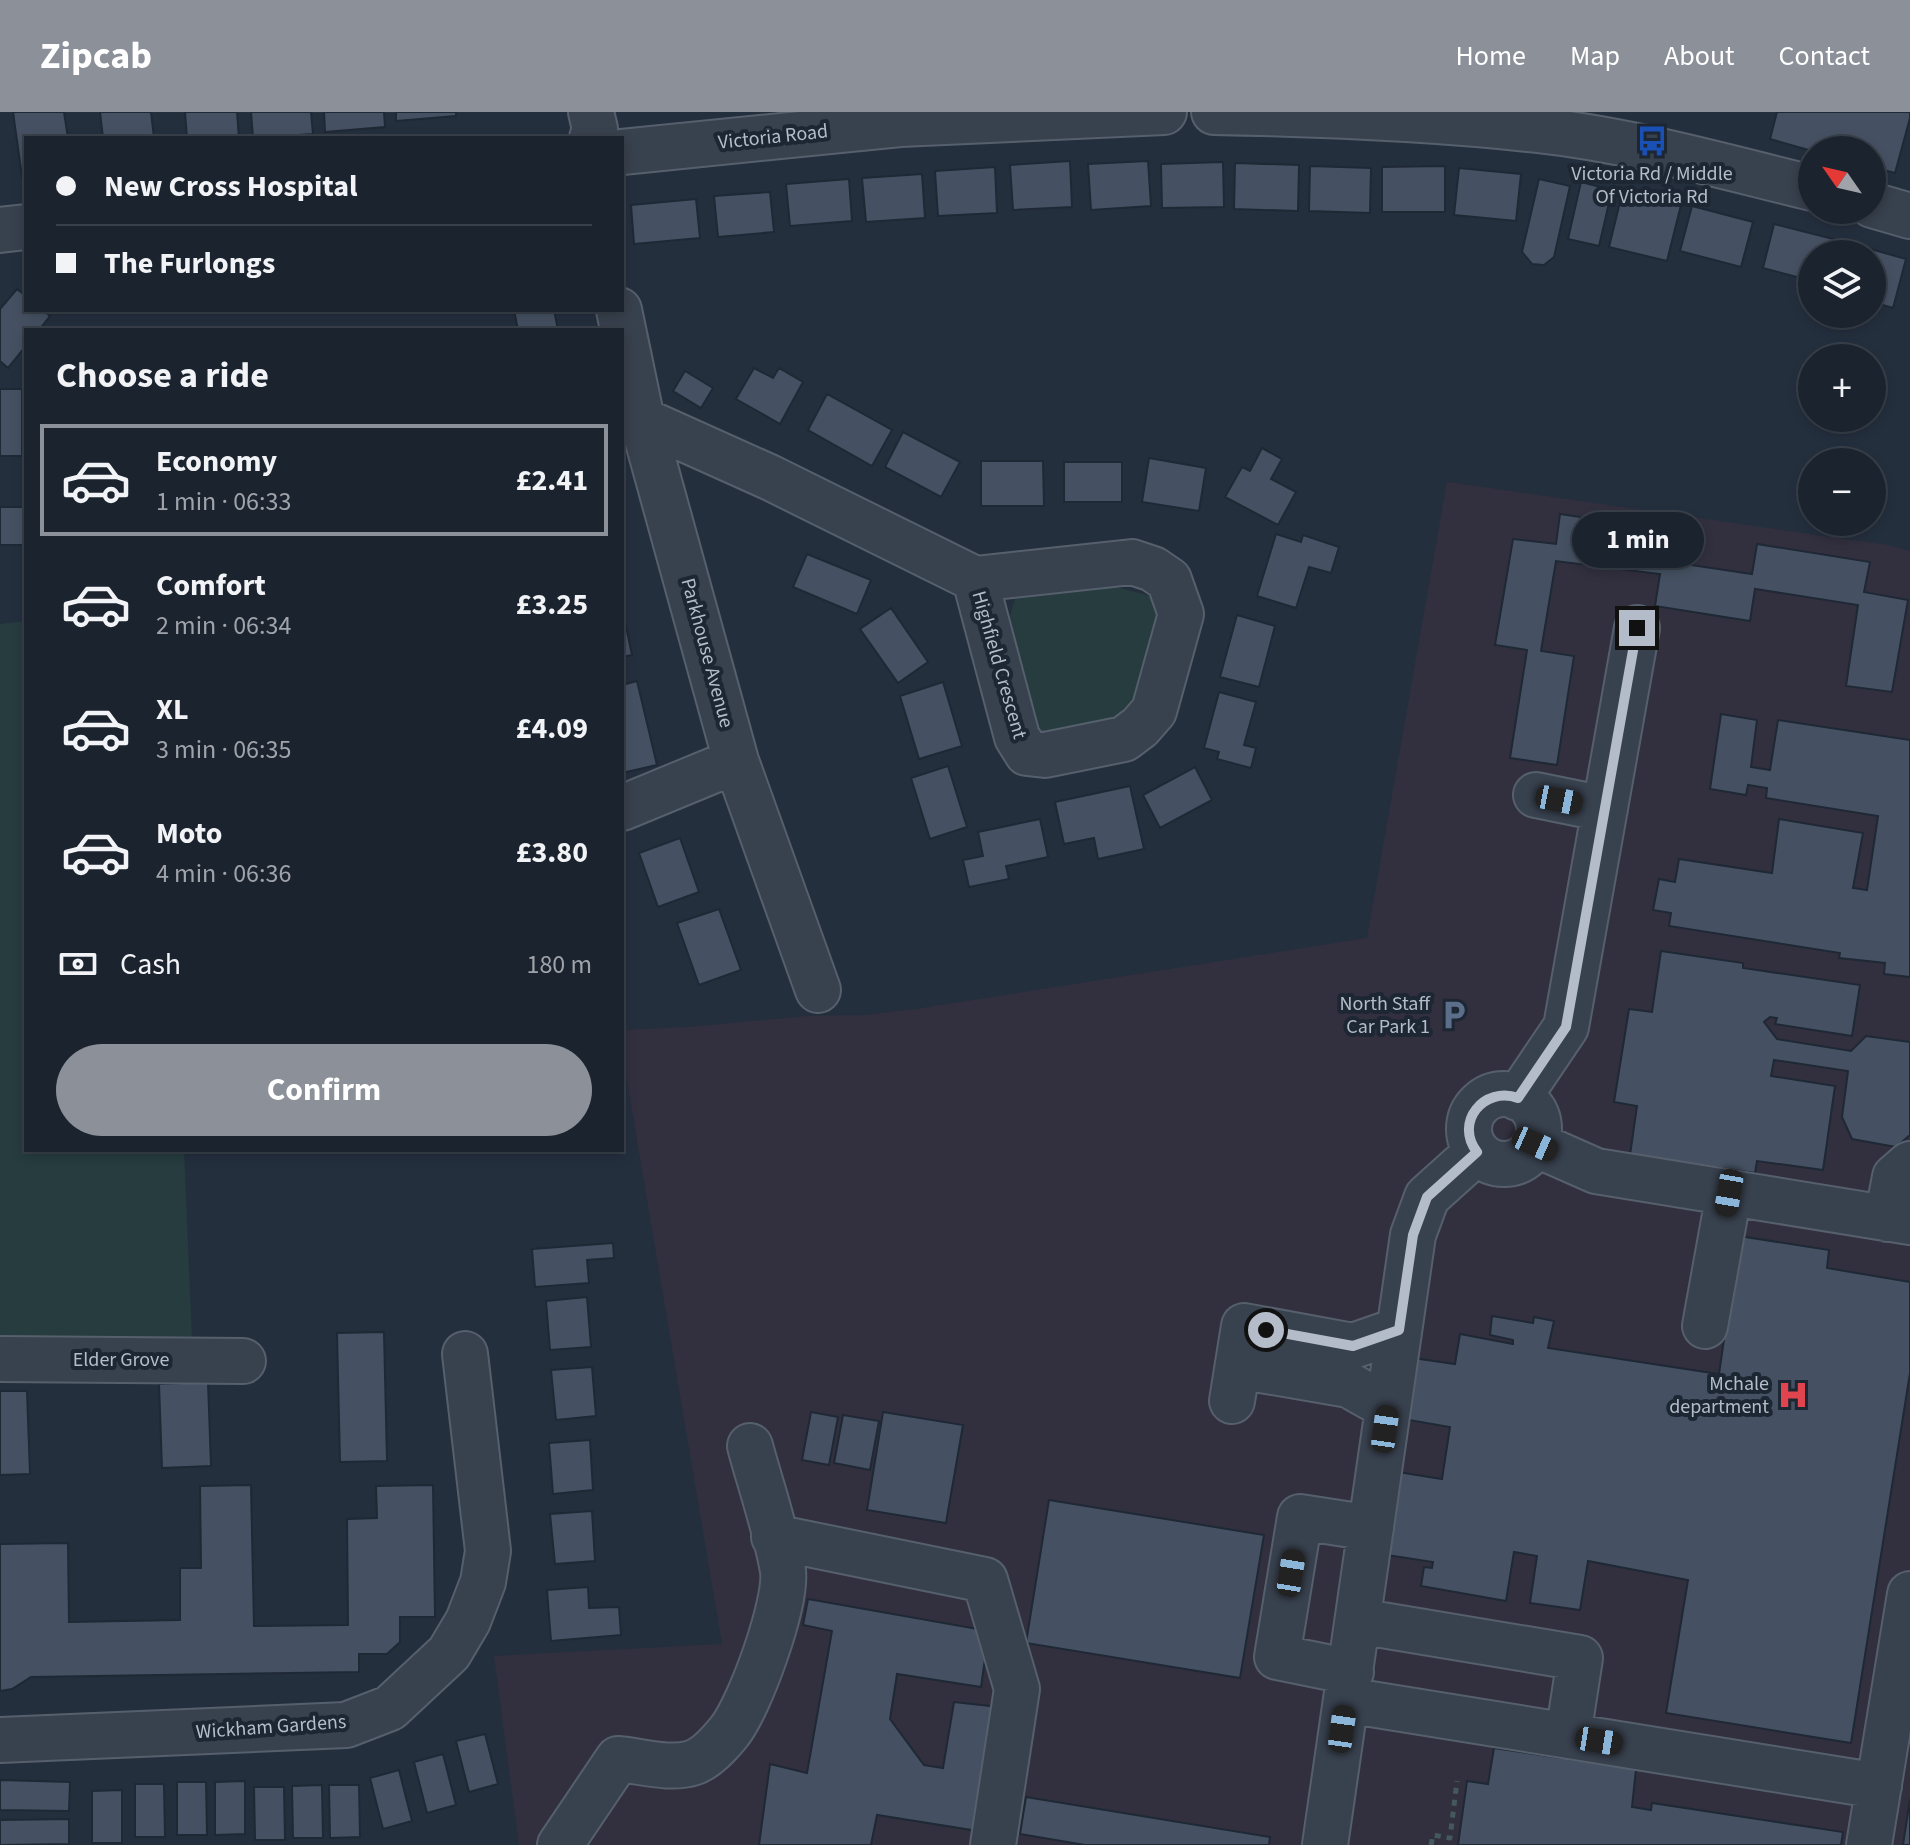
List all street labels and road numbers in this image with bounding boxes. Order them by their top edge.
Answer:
street label: Victoria Road [717,117,829,157]
street label: Parkhouse Avenue [674,575,740,731]
street label: Highfield Crescent [965,588,1034,742]
street label: Elder Grove [73,1346,169,1374]
street label: Wickham Gardens [195,1708,347,1746]

